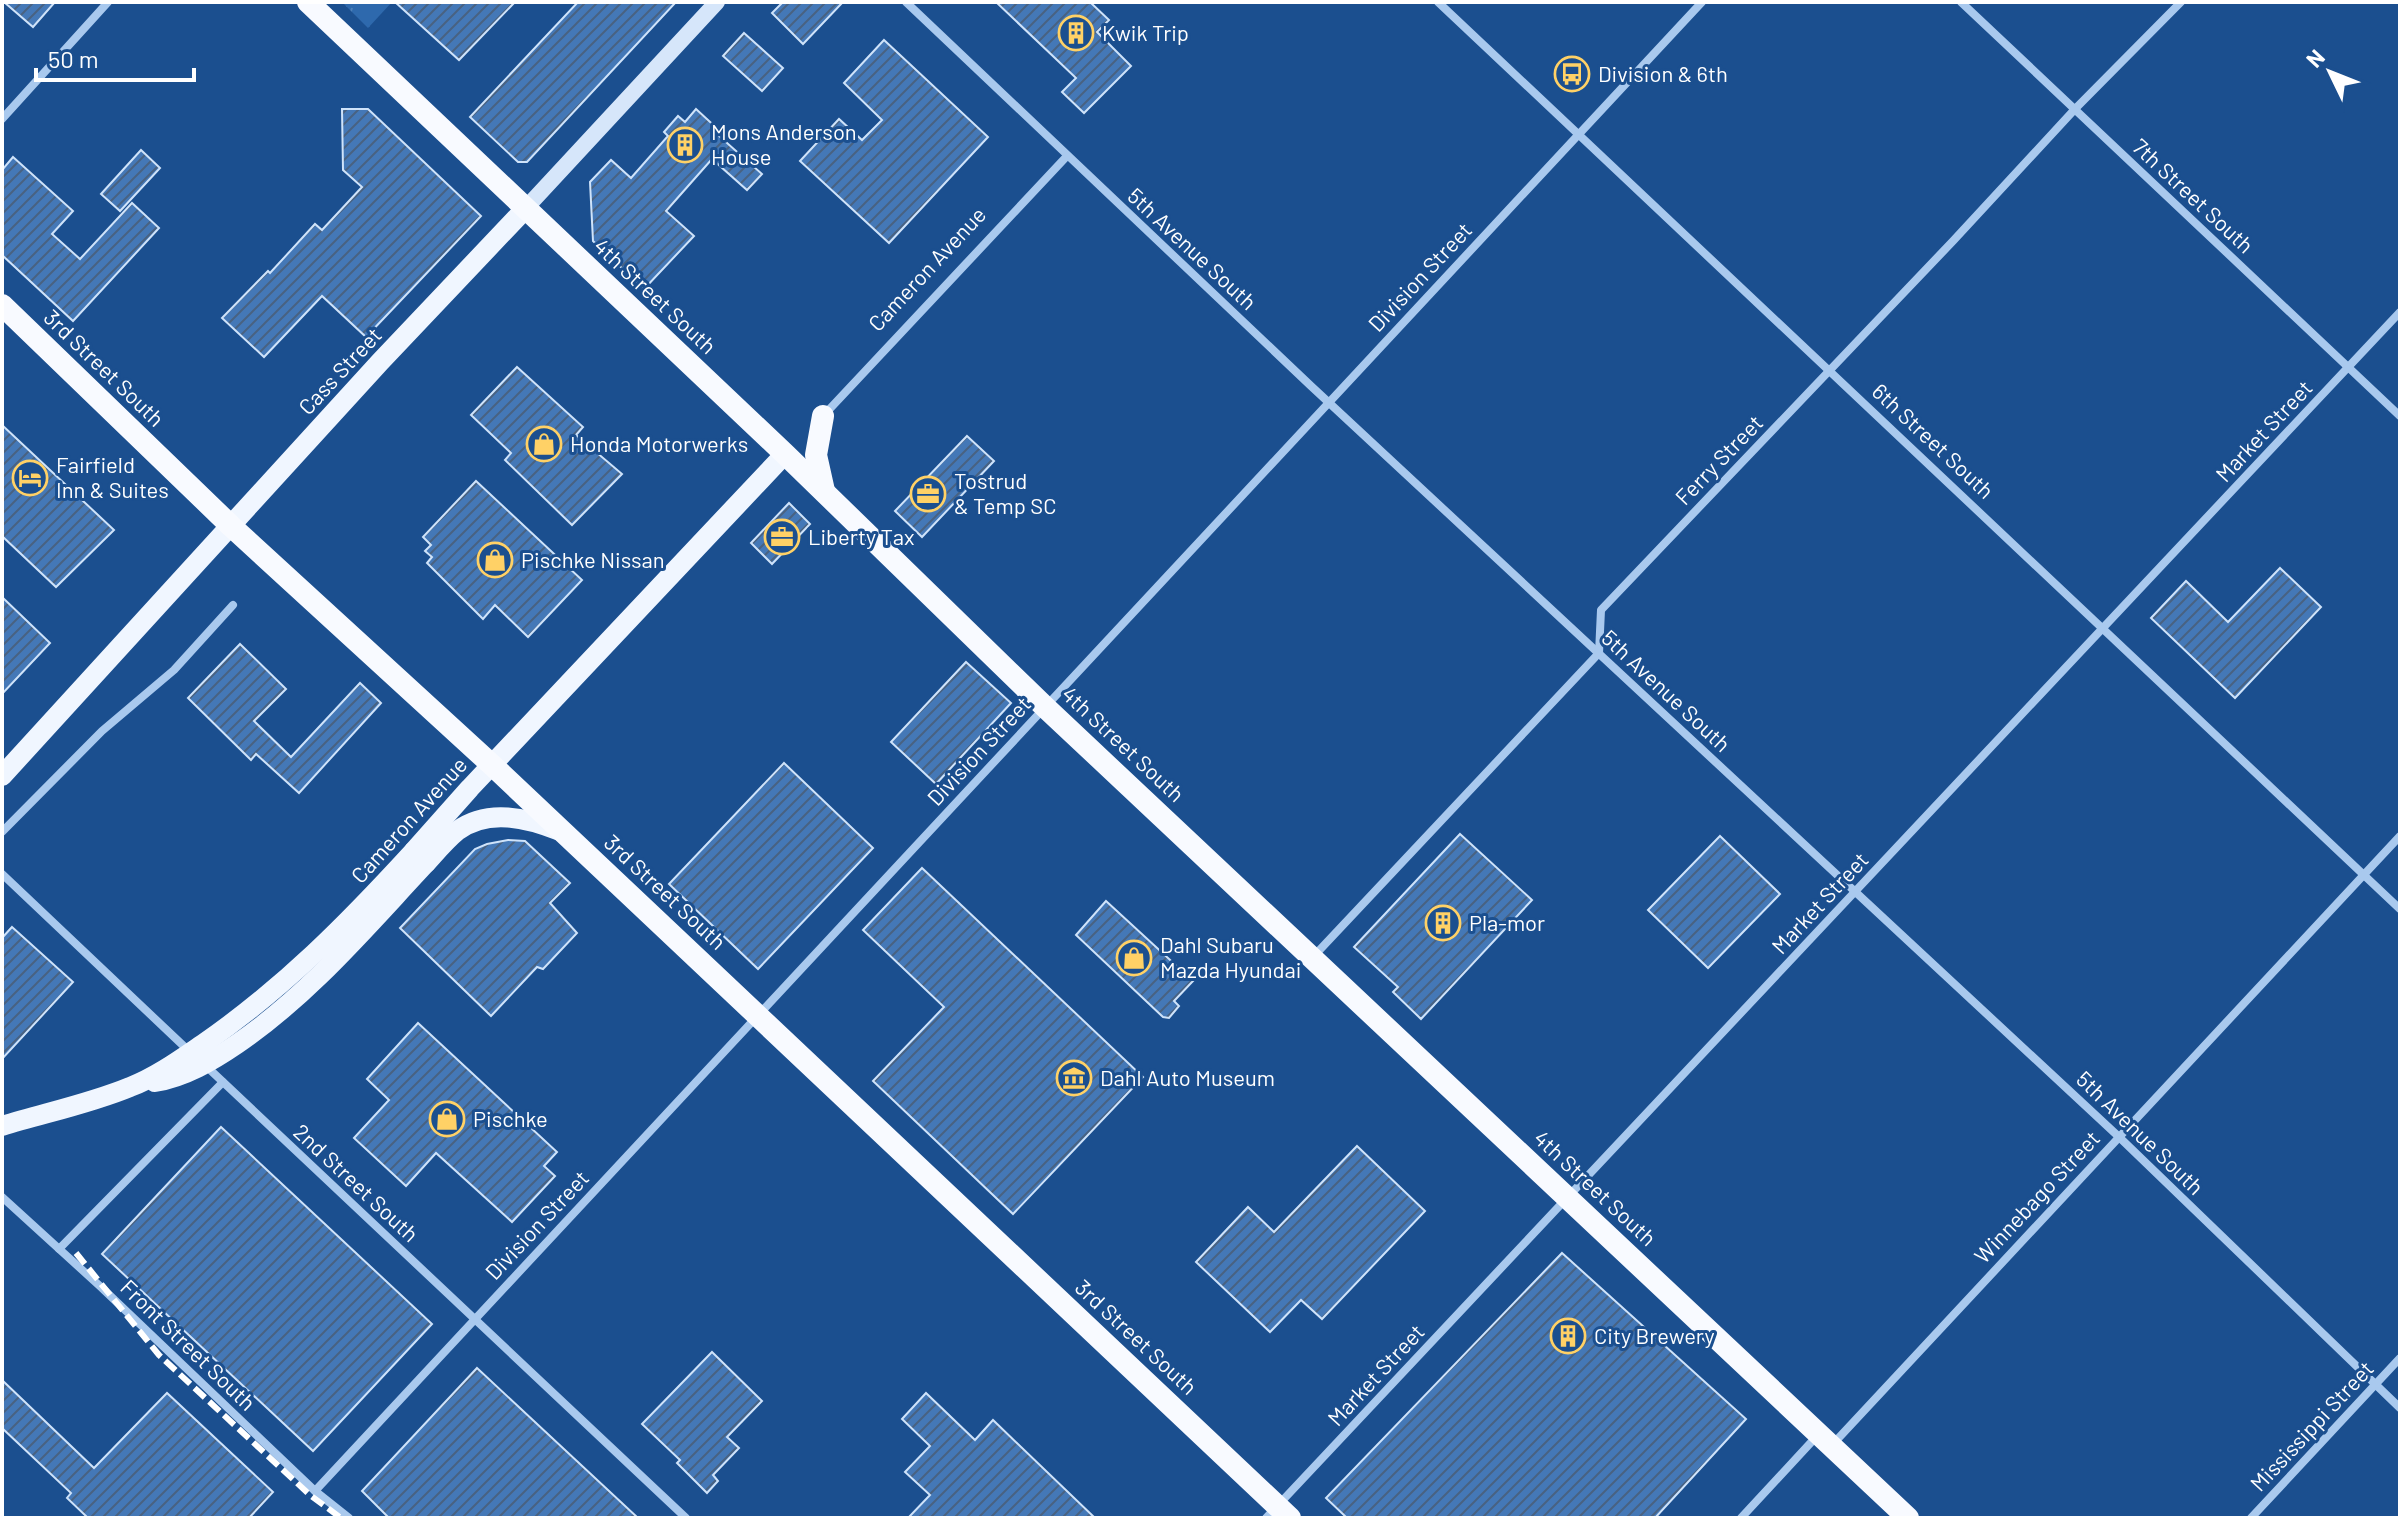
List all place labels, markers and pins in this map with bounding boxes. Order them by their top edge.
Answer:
building icon: Kwik Trip [1057,14,1095,52]
place label: Kwik Trip [1102,19,1189,45]
bus stop icon: Division & 6th [1553,55,1591,93]
place label: Division & 6th [1598,60,1728,86]
place label: Mons Anderson House [711,118,857,169]
building icon: Mons Anderson House [666,126,704,164]
shop icon: Honda Motorwerks [525,425,563,463]
place label: Honda Motorwerks [570,430,748,456]
place label: Fairfield Inn & Suites [56,451,169,502]
hotel icon: Fairfield Inn & Suites [11,459,49,497]
place label: Tostrud & Temp SC [954,467,1057,518]
office icon: Tostrud & Temp SC [909,475,947,513]
office icon: Liberty Tax [763,518,801,556]
place label: Liberty Tax [808,523,914,549]
shop icon: Pischke Nissan [476,541,514,579]
place label: Pischke Nissan [521,546,665,572]
building icon: Pla-mor [1424,904,1462,942]
place label: Pla-mor [1469,909,1545,935]
place label: Dahl Subaru Mazda Hyundai [1160,931,1301,982]
shop icon: Dahl Subaru Mazda Hyundai [1115,939,1153,977]
museum icon: Dahl Auto Museum [1055,1059,1093,1097]
place label: Dahl Auto Museum [1100,1064,1275,1090]
shop icon: Pischke [428,1100,466,1138]
place label: Pischke [473,1105,548,1131]
building icon: City Brewery [1549,1317,1587,1355]
place label: City Brewery [1594,1322,1715,1348]

